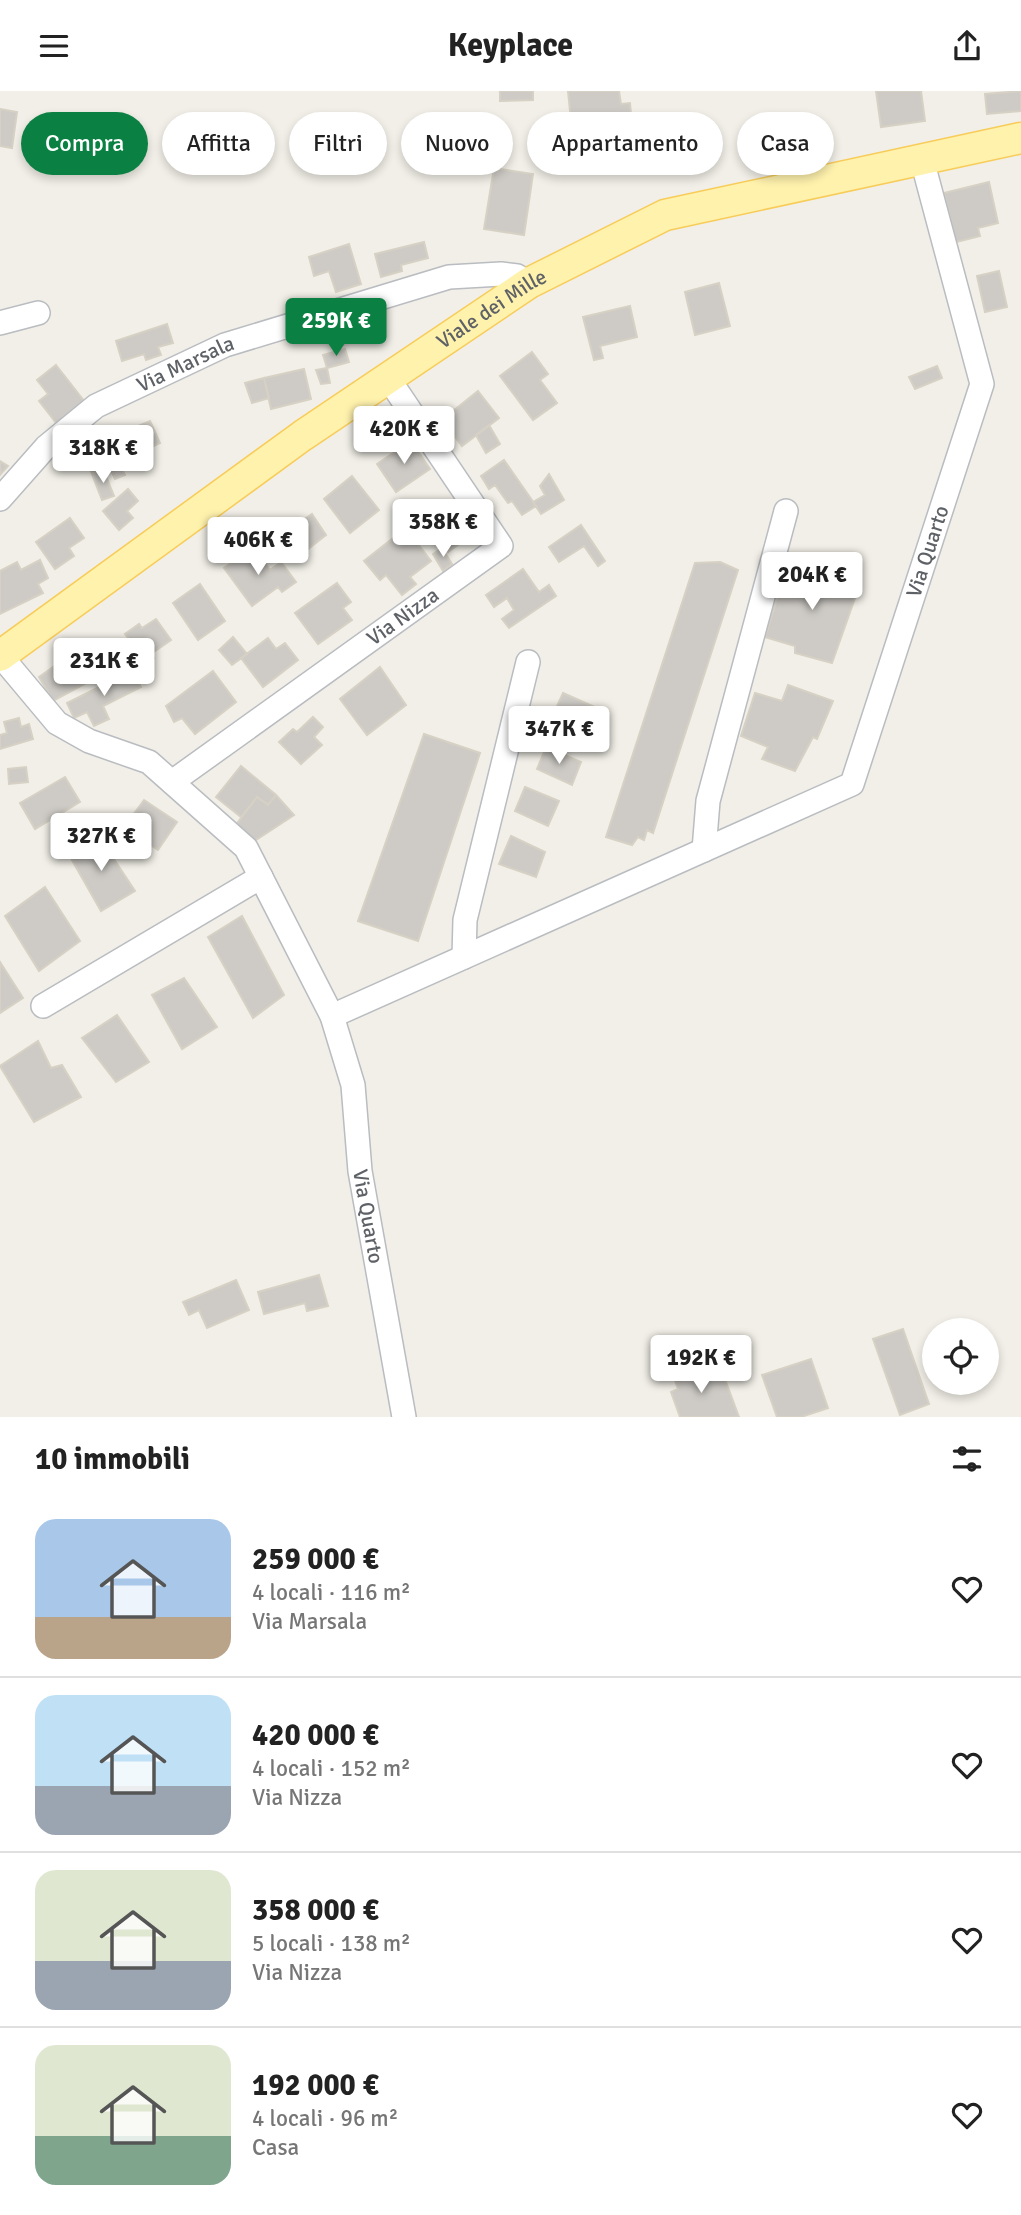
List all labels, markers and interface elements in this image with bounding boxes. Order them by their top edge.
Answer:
text: Keyplace [448,26,573,65]
icon: menu [35,27,73,65]
icon: share [948,27,986,65]
chip: Compra [21,112,148,175]
chip: Affitta [162,112,275,175]
chip: Filtri [289,112,387,175]
chip: Nuovo [401,112,513,175]
chip: Appartamento [527,112,723,175]
chip: Casa [737,112,834,175]
street label: Viale dei Mille [432,263,551,355]
pin: 259K € [279,299,393,358]
text: 259K € [301,306,371,335]
street label: Via Marsala [132,330,237,398]
pin: 420K € [347,407,461,466]
text: 420K € [369,414,439,443]
pin: 318K € [46,425,160,485]
text: 318K € [68,433,138,462]
pin: 358K € [386,499,500,559]
street label: Via Quarto [901,502,955,601]
text: 358K € [408,507,478,536]
pin: 406K € [201,517,315,577]
text: 406K € [223,525,293,554]
pin: 204K € [755,553,869,612]
text: 204K € [777,560,847,589]
street label: Via Nizza [362,582,444,651]
pin: 231K € [47,639,161,698]
text: 231K € [69,646,139,675]
pin: 347K € [502,707,616,766]
text: 347K € [524,714,594,743]
pin: 327K € [44,813,158,873]
text: 327K € [66,821,136,850]
street label: Via Quarto [347,1167,389,1266]
map controls [922,1318,999,1395]
button: locate [922,1318,999,1395]
pin: 192K € [644,1335,758,1395]
text: 192K € [666,1343,736,1372]
icon: filters [948,1440,986,1478]
text: 10 immobili [35,1441,190,1478]
text: 259 000 € [252,1541,379,1578]
icon: home [91,1547,175,1631]
icon: heart [948,1570,986,1608]
text: 4 locali · 116 m² [252,1578,411,1607]
text: Via Marsala [252,1607,367,1636]
text: 420 000 € [252,1717,379,1754]
icon: home [91,1723,175,1807]
icon: heart [948,1746,986,1784]
text: 4 locali · 152 m² [252,1754,411,1783]
text: Via Nizza [252,1783,342,1812]
text: 358 000 € [252,1892,379,1929]
icon: home [91,1898,175,1982]
icon: heart [948,1921,986,1959]
text: 5 locali · 138 m² [252,1929,411,1958]
text: Via Nizza [252,1958,342,1987]
text: 192 000 € [252,2067,379,2104]
icon: home [91,2073,175,2157]
icon: heart [948,2096,986,2134]
text: 4 locali · 96 m² [252,2104,398,2133]
text: Casa [252,2133,299,2162]

